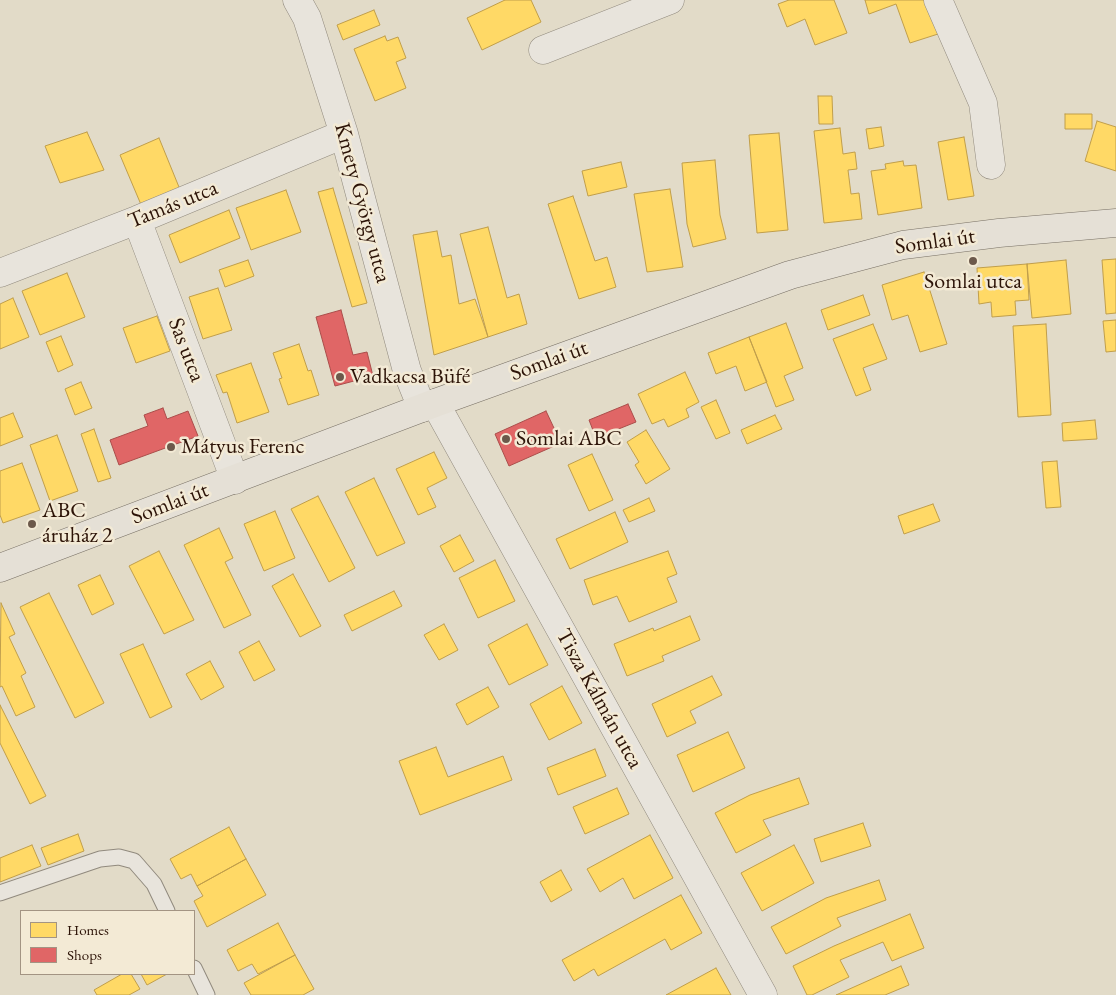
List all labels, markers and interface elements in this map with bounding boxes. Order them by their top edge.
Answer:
street label: Kmety György utca [328,120,396,286]
street label: Tamás utca [124,175,222,235]
street label: Somlai út [893,223,977,261]
marker: Somlai utca [967,255,979,267]
place label: Somlai utca [924,269,1022,295]
street label: Sas utca [162,314,210,386]
street label: Somlai út [507,335,591,387]
place label: Vadkacsa Büfé [350,364,470,390]
marker: Vadkacsa Büfé [334,371,346,383]
place label: Somlai ABC [516,426,622,452]
marker: Somlai ABC [500,433,512,445]
place label: Mátyus Ferenc [181,434,304,460]
marker: Mátyus Ferenc [165,441,177,453]
street label: Somlai út [128,477,212,531]
place label: ABC áruház 2 [42,498,113,550]
marker: ABC áruház 2 [26,518,38,530]
street label: Tisza Kálmán utca [550,625,648,773]
legend [20,910,195,975]
text: Homes [67,920,109,939]
text: Shops [67,945,102,964]

